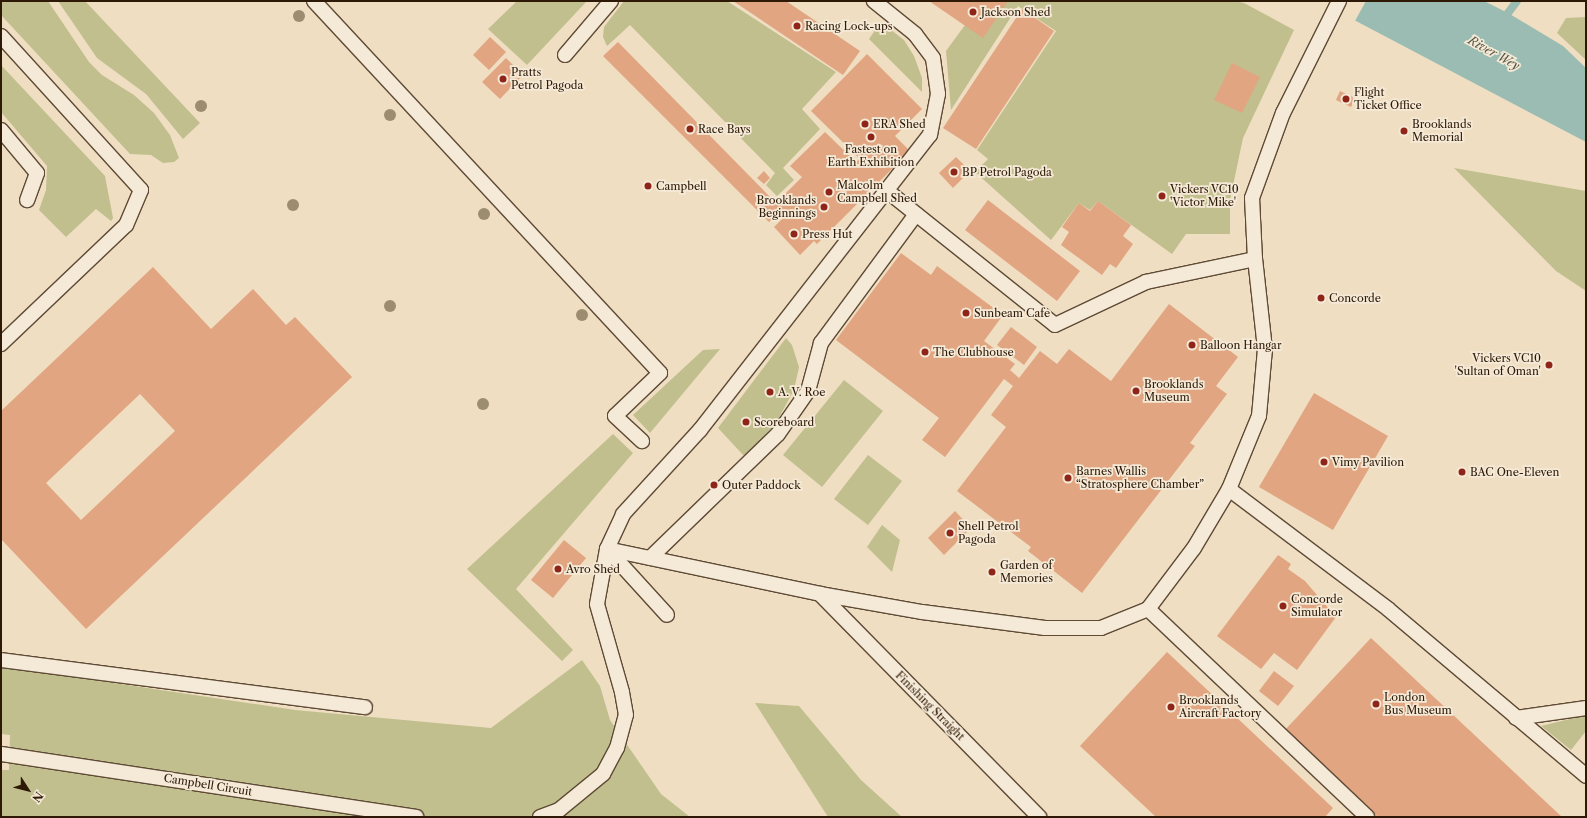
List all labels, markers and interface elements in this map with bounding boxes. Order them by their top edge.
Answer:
place label: Jackson Shed [981,5,1050,19]
marker: Jackson Shed [968,7,978,17]
place label: Racing Lock-ups [805,19,893,33]
marker: Racing Lock-ups [792,21,802,31]
water label: River Wey [1466,33,1522,73]
place label: Pratts Petrol Pagoda [511,66,583,92]
marker: Pratts Petrol Pagoda [498,74,508,84]
place label: Flight Ticket Office [1354,86,1422,112]
marker: Flight Ticket Office [1341,94,1351,104]
place label: ERA Shed [873,117,926,131]
place label: Brooklands Memorial [1412,118,1471,144]
marker: ERA Shed [860,119,870,129]
place label: Race Bays [698,122,751,136]
marker: Race Bays [685,124,695,134]
marker: Brooklands Memorial [1399,126,1409,136]
marker: Fastest on Earth Exhibition [866,132,876,142]
place label: Fastest on Earth Exhibition [828,143,914,169]
place label: BP Petrol Pagoda [962,165,1052,179]
marker: BP Petrol Pagoda [949,167,959,177]
place label: Campbell [656,179,707,193]
place label: Malcolm Campbell Shed [837,179,917,205]
marker: Campbell [643,181,653,191]
place label: Vickers VC10 'Victor Mike' [1170,183,1239,209]
marker: Malcolm Campbell Shed [824,187,834,197]
marker: Vickers VC10 'Victor Mike' [1157,191,1167,201]
place label: Brooklands Beginnings [757,194,816,220]
marker: Brooklands Beginnings [819,202,829,212]
place label: Press Hut [802,227,852,241]
marker: Press Hut [789,229,799,239]
place label: Concorde [1329,291,1381,305]
marker: Concorde [1316,293,1326,303]
place label: Sunbeam Cafe [974,306,1050,320]
marker: Sunbeam Cafe [961,308,971,318]
place label: Balloon Hangar [1200,338,1282,352]
marker: Balloon Hangar [1187,340,1197,350]
place label: The Clubhouse [933,345,1014,359]
marker: The Clubhouse [920,347,930,357]
place label: Vickers VC10 'Sultan of Oman' [1455,352,1541,378]
marker: Vickers VC10 'Sultan of Oman' [1544,360,1554,370]
place label: Brooklands Museum [1144,378,1203,404]
place label: A. V. Roe [778,385,826,399]
marker: Brooklands Museum [1131,386,1141,396]
marker: A. V. Roe [765,387,775,397]
place label: Scoreboard [754,415,814,429]
marker: Scoreboard [741,417,751,427]
place label: Vimy Pavilion [1332,455,1404,469]
marker: Vimy Pavilion [1319,457,1329,467]
place label: Barnes Wallis “Stratosphere Chamber” [1076,465,1204,491]
place label: BAC One-Eleven [1470,465,1559,479]
marker: BAC One-Eleven [1457,467,1467,477]
marker: Barnes Wallis “Stratosphere Chamber” [1063,473,1073,483]
place label: Outer Paddock [722,478,801,492]
marker: Outer Paddock [709,480,719,490]
place label: Shell Petrol Pagoda [958,520,1019,546]
marker: Shell Petrol Pagoda [945,528,955,538]
place label: Garden of Memories [1000,559,1053,585]
place label: Avro Shed [566,562,620,576]
marker: Avro Shed [553,564,563,574]
marker: Garden of Memories [987,567,997,577]
place label: Concorde Simulator [1291,593,1343,619]
marker: Concorde Simulator [1278,601,1288,611]
street label: Finishing Straight [893,669,967,743]
place label: London Bus Museum [1384,691,1452,717]
place label: Brooklands Aircraft Factory [1179,694,1261,720]
marker: London Bus Museum [1371,699,1381,709]
marker: Brooklands Aircraft Factory [1166,702,1176,712]
north arrow [8,770,48,810]
street label: Campbell Circuit [163,771,253,799]
text: N [29,789,46,805]

